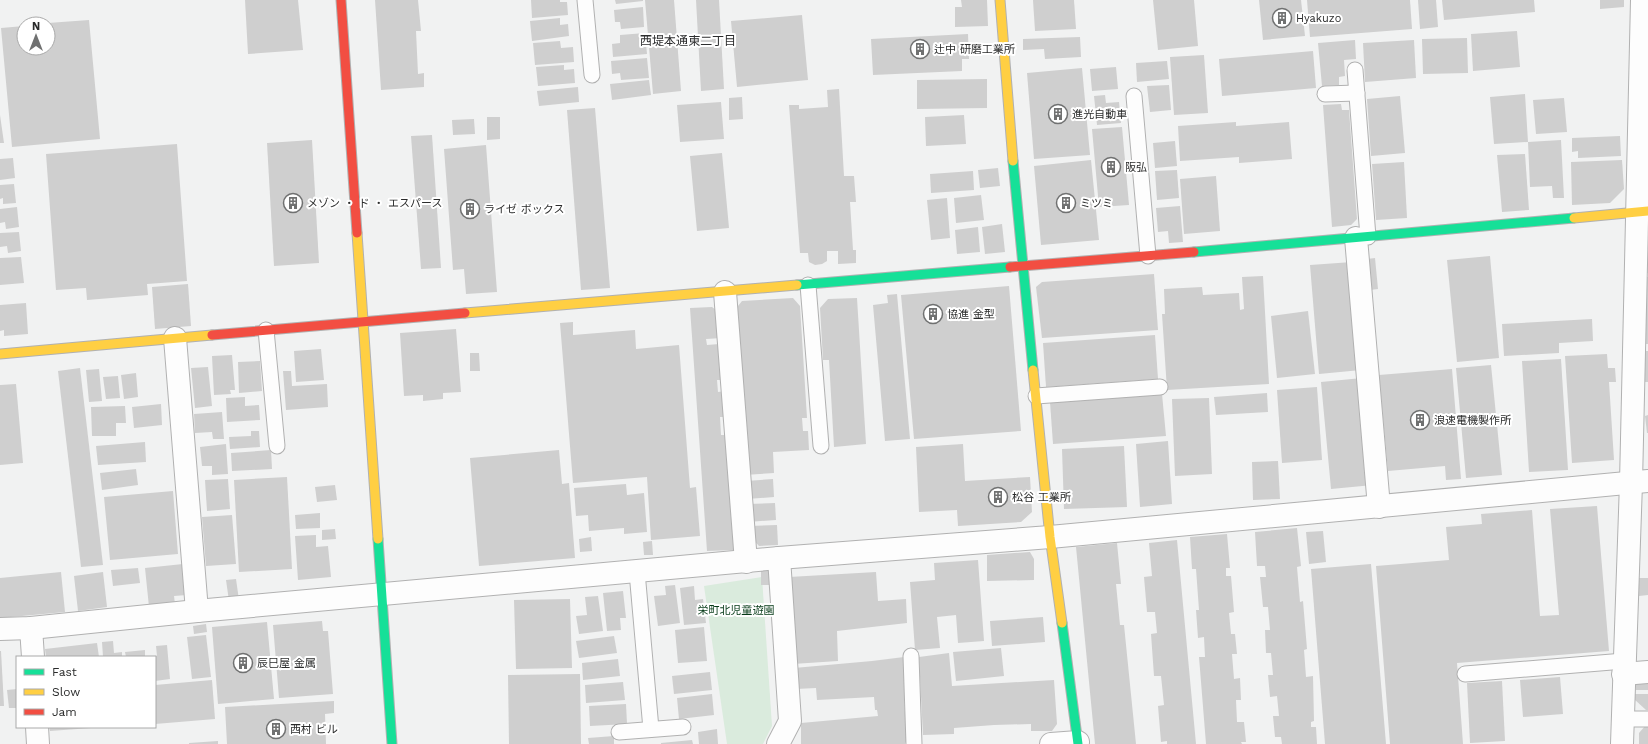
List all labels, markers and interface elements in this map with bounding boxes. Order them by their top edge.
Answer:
building icon: Hyakuzo [1271,7,1293,29]
place label: Hyakuzo [1296,12,1341,25]
north arrow [16,16,56,56]
text: N [32,20,40,33]
district label: 西堤本通東二丁目 [640,34,736,48]
building icon: 辻中 研磨工業所 [909,38,931,60]
place label: 辻中 研磨工業所 [934,43,1016,56]
building icon: 進光自動車 [1047,103,1069,125]
place label: 進光自動車 [1072,108,1127,121]
building icon: 阪弘 [1100,156,1122,178]
place label: 阪弘 [1125,161,1147,174]
building icon: メゾン ・ ド ・ エスパース [282,192,304,214]
building icon: ミツミ [1055,192,1077,214]
place label: メゾン ・ ド ・ エスパース [307,197,442,210]
place label: ミツミ [1080,197,1113,210]
building icon: ライゼ ボックス [459,198,481,220]
place label: ライゼ ボックス [484,203,564,216]
building icon: 協進 金型 [922,303,944,325]
place label: 協進 金型 [947,308,995,321]
building icon: 浪速電機製作所 [1409,409,1431,431]
place label: 浪速電機製作所 [1434,414,1512,427]
building icon: 松谷 工業所 [987,486,1009,508]
place label: 松谷 工業所 [1012,491,1072,504]
park label: 栄町北児童遊園 [698,604,775,617]
building icon: 辰巳屋 金属 [232,652,254,674]
legend [16,656,156,728]
place label: 辰巳屋 金属 [257,657,316,670]
text: Fast [52,665,77,679]
text: Slow [52,685,80,699]
text: Jam [52,705,77,719]
building icon: 西村 ビル [265,718,287,740]
place label: 西村 ビル [290,723,338,736]

